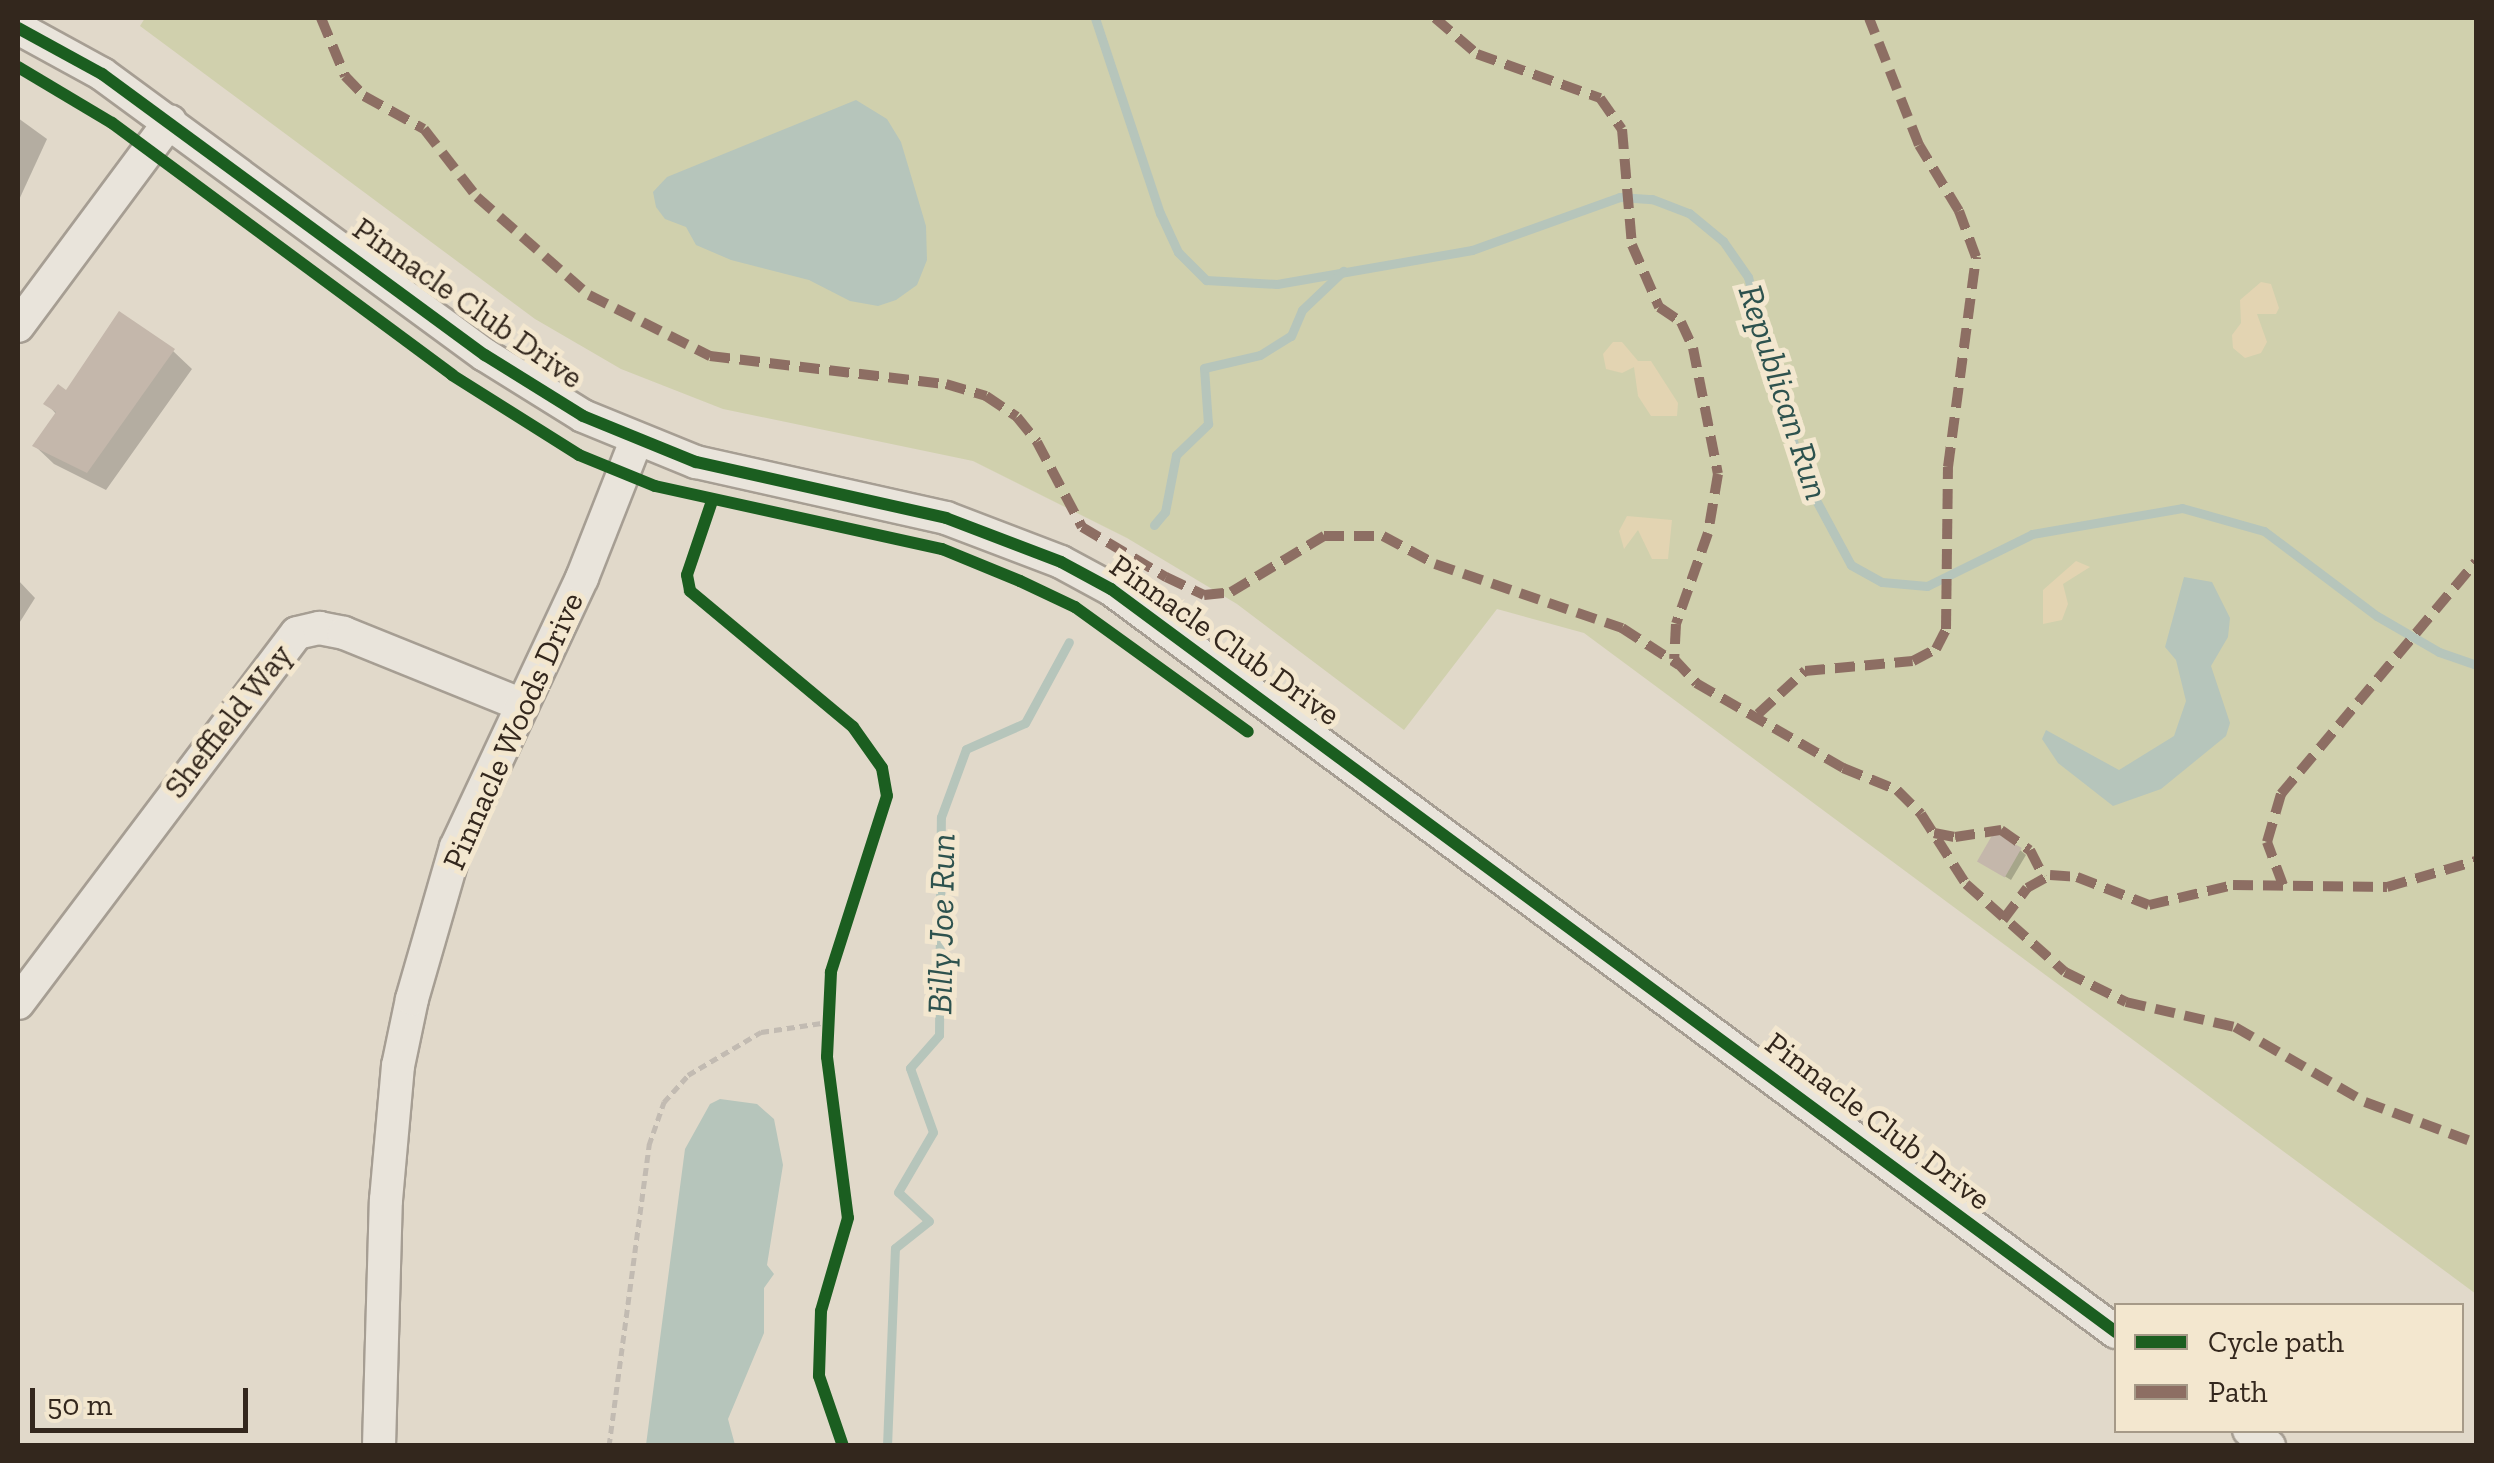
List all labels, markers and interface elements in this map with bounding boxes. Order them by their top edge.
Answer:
street label: Pinnacle Club Drive [346,209,590,397]
water label: Republican Run [1729,279,1839,505]
street label: Pinnacle Club Drive [1103,546,1347,734]
street label: Pinnacle Woods Drive [434,586,592,876]
street label: Sheffield Way [156,636,300,806]
water label: Billy Joe Run [918,833,964,1015]
street label: Pinnacle Club Drive [1758,1024,1998,1218]
legend [2114,1303,2464,1433]
text: Cycle path [2208,1324,2344,1360]
scale bar [35,1368,252,1430]
text: Path [2208,1374,2267,1410]
text: 50 m [47,1387,112,1423]

